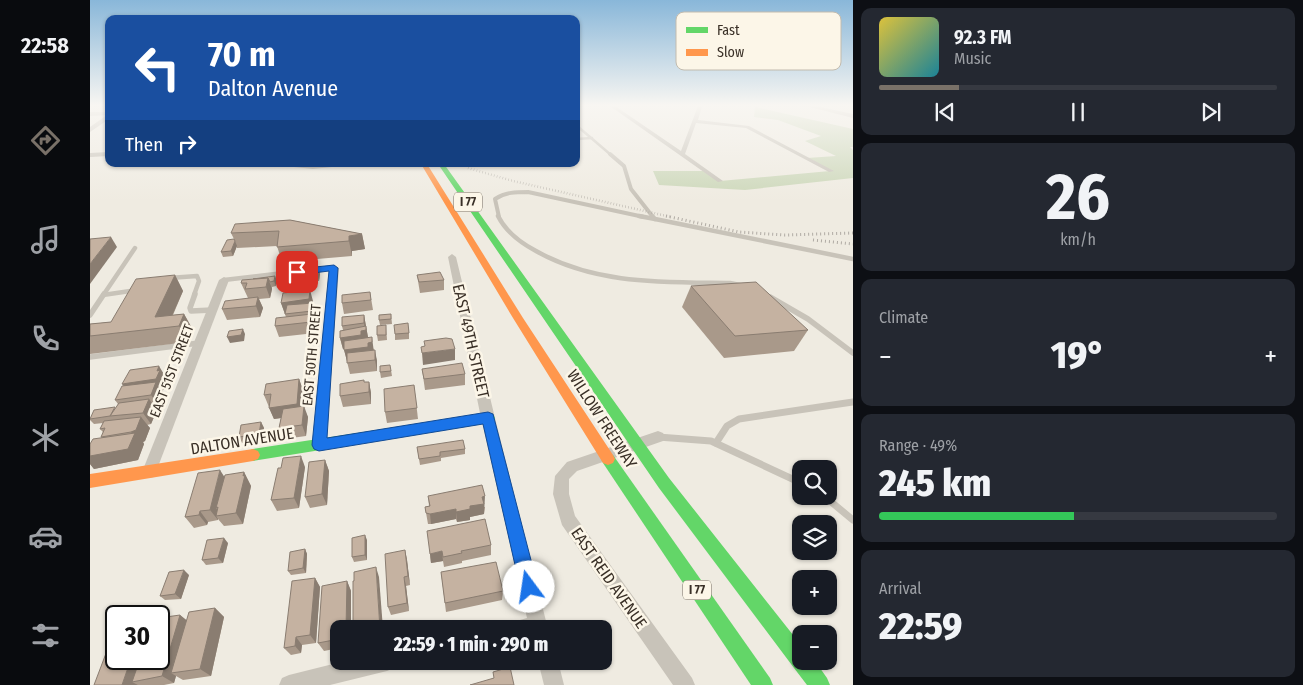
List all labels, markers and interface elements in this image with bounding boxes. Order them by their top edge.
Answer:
legend [676,12,841,70]
text: Fast [717,22,740,39]
text: 92.3 FM [954,26,1012,49]
text: 22:58 [21,32,69,59]
text: 70 m [208,33,276,75]
icon: left [125,35,190,100]
text: Slow [717,44,744,61]
text: Music [954,49,991,68]
text: Dalton Avenue [208,75,338,102]
icon: previous [931,98,959,126]
icon: pause [1064,98,1092,126]
icon: next [1197,98,1225,126]
icon: directions [28,123,63,158]
icon: right [173,130,201,158]
text: Then [125,133,163,156]
text: 26 [1046,158,1110,236]
road number: I 77 [454,192,482,212]
icon: music [28,222,63,257]
text: km/h [1060,230,1096,249]
pin [276,251,318,293]
icon: arrive [283,258,311,286]
street label: EAST 49TH STREET [449,282,494,401]
street label: EAST 50TH STREET [299,303,325,407]
text: Climate [879,308,928,327]
icon: phone [28,321,63,356]
street label: EAST 51ST STREET [146,322,198,420]
text: 19° [1051,332,1105,378]
text: − [879,340,892,373]
text: + [1264,340,1277,373]
street label: WILLOW FREEWAY [563,366,641,472]
icon: climate [28,420,63,455]
street label: DALTON AVENUE [189,423,295,459]
text: Range · 49% [879,436,957,455]
map controls [792,460,837,670]
button: search [792,460,837,505]
text: 245 km [879,460,991,506]
button: layers [792,515,837,560]
icon: car [28,519,63,554]
street label: EAST REID AVENUE [567,524,651,632]
position arrow [502,560,554,612]
button: + [792,570,837,615]
text: Arrival [879,579,921,598]
road number: I 77 [683,580,711,600]
text: 22:59 [879,603,962,649]
speed limit sign: 30 [105,605,170,670]
icon: filters [28,618,63,653]
button: − [792,625,837,670]
text: 22:59 · 1 min · 290 m [394,633,548,656]

